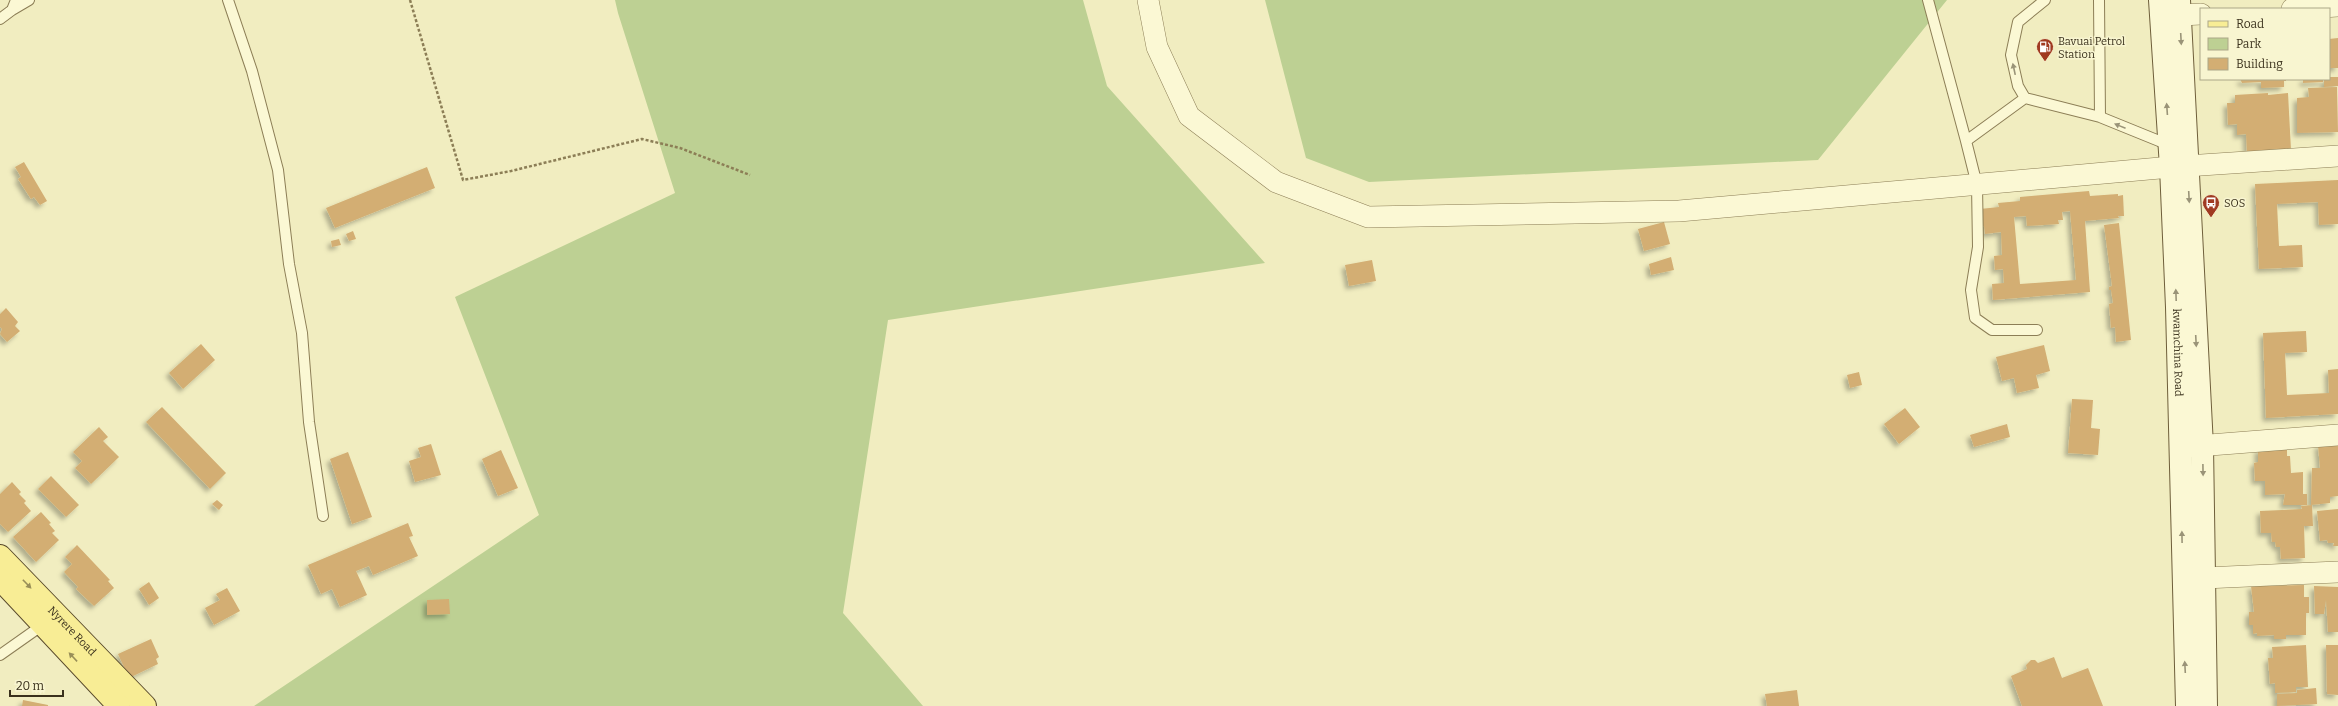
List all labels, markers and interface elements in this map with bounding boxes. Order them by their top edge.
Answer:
legend [2200,8,2330,80]
text: Road [2236,17,2264,31]
one-way arrow [2178,33,2184,46]
place label: Bavuai Petrol Station [2058,35,2125,61]
fuel station icon: Bavuai Petrol Station [2035,37,2055,62]
text: Park [2236,37,2262,51]
text: Building [2236,57,2283,71]
one-way arrow [2011,63,2017,75]
one-way arrow [2163,103,2170,115]
one-way arrow [2114,122,2126,128]
one-way arrow [2185,191,2192,203]
bus stop icon: SOS [2201,193,2221,218]
place label: SOS [2224,197,2245,210]
one-way arrow [2173,289,2180,301]
street label: kwamchina Road [2170,308,2185,397]
one-way arrow [2193,335,2200,347]
one-way arrow [2199,464,2206,476]
one-way arrow [2179,530,2185,543]
one-way arrow [22,579,32,589]
street label: Nyrere Road [45,604,99,659]
one-way arrow [68,652,78,662]
one-way arrow [2182,661,2189,673]
scale bar [10,672,63,698]
text: 20 m [16,679,45,693]

